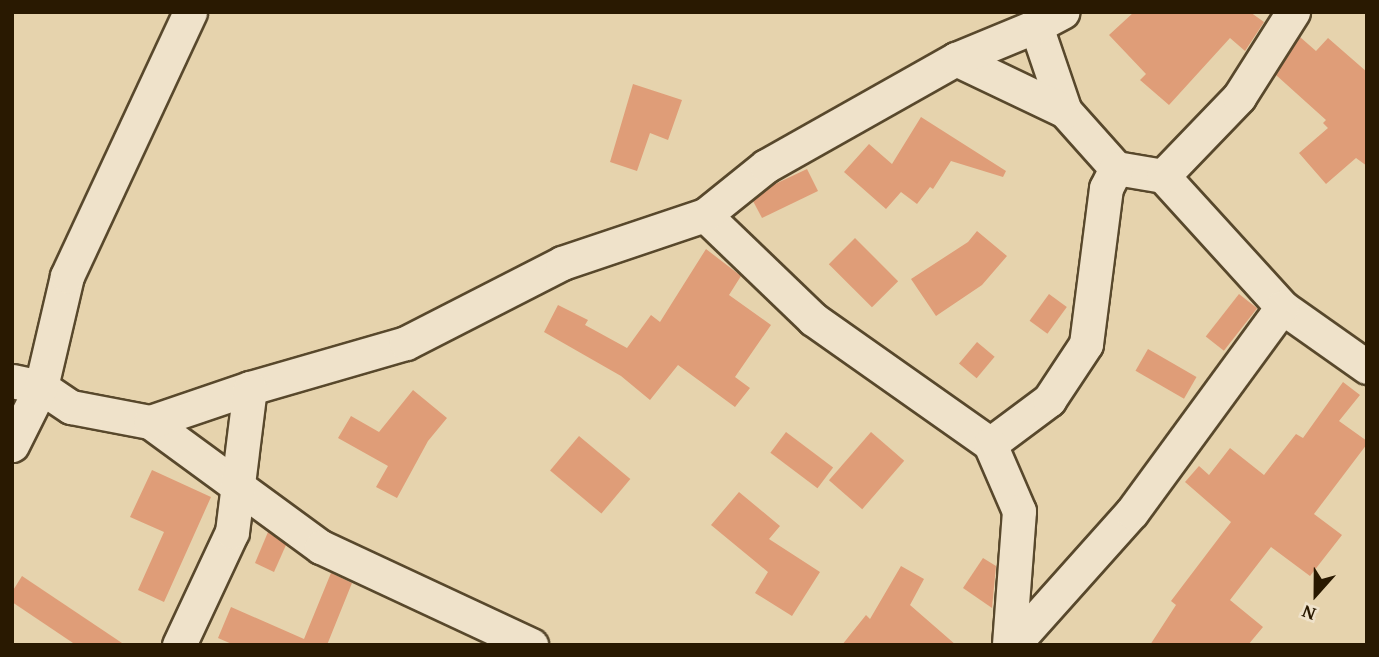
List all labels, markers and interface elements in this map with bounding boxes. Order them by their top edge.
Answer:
north arrow [1281,559,1351,629]
text: N [1298,598,1319,629]

